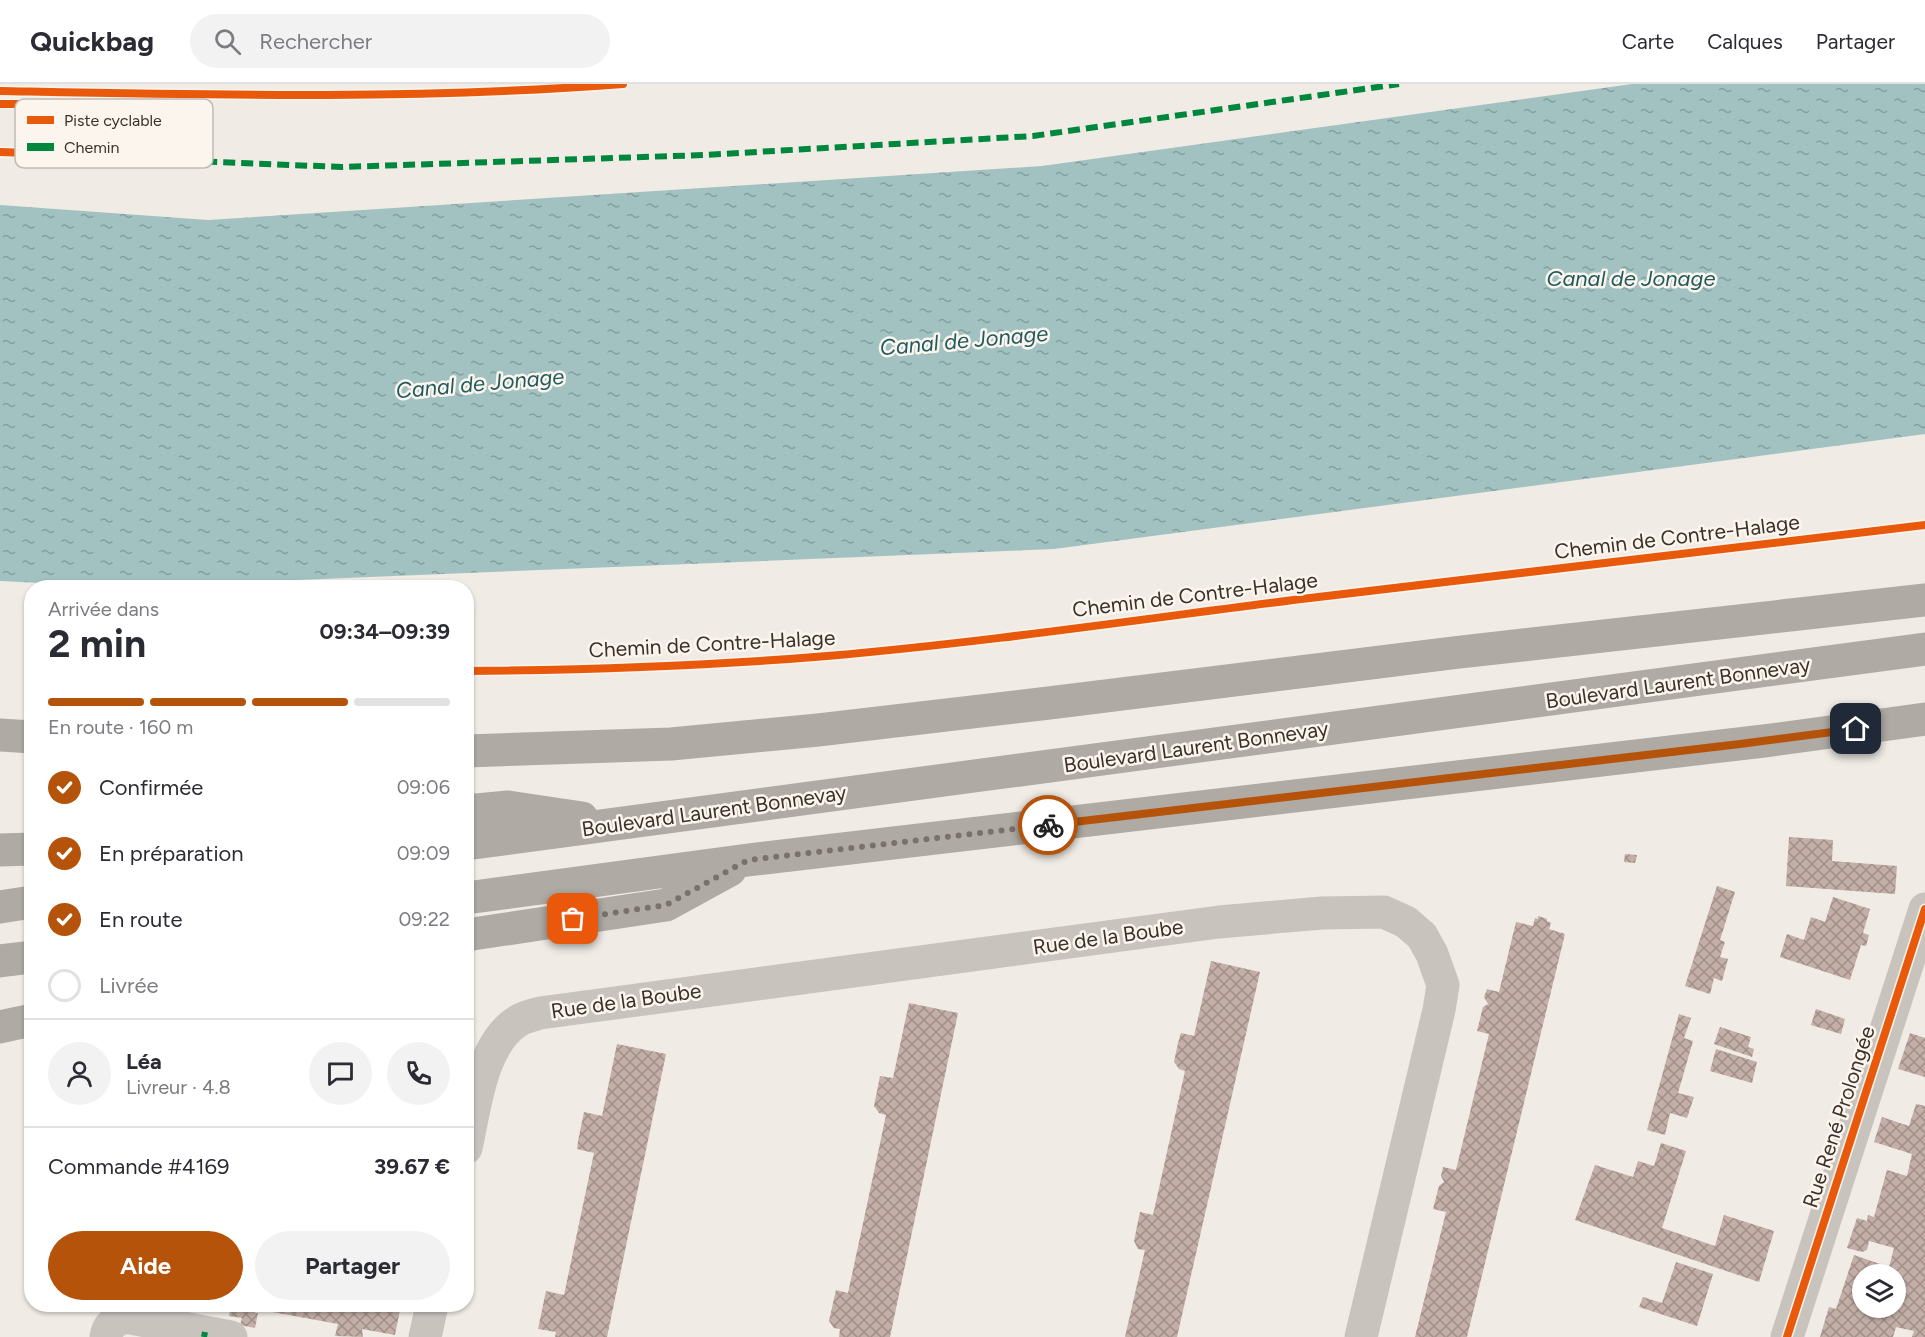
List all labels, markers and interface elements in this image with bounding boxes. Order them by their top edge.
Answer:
search box [190,14,610,68]
text: Quickbag [30,24,154,58]
icon: search [211,25,244,58]
text: Rechercher [259,28,372,55]
text: Carte [1622,29,1674,54]
text: Calques [1707,29,1783,54]
text: Partager [1816,29,1895,54]
legend [15,99,213,168]
text: Piste cyclable [64,111,162,130]
text: Chemin [64,138,120,157]
water label: Canal de Jonage [1547,265,1715,292]
water label: Canal de Jonage [879,320,1049,361]
water label: Canal de Jonage [395,363,565,404]
street label: Chemin de Contre-Halage [1553,509,1801,564]
street label: Chemin de Contre-Halage [1071,567,1319,622]
text: Arrivée dans [48,597,159,621]
text: 09:34–09:39 [319,618,450,645]
text: 2 min [48,620,146,667]
street label: Chemin de Contre-Halage [588,625,836,662]
street label: Boulevard Laurent Bonnevay [1544,652,1812,713]
pin [1830,703,1881,754]
icon: home [1839,712,1872,745]
text: En route · 160 m [48,715,193,739]
street label: Boulevard Laurent Bonnevay [1062,716,1330,777]
icon: check [48,771,81,804]
text: Confirmée [99,774,203,801]
text: 09:06 [397,775,450,799]
street label: Boulevard Laurent Bonnevay [580,780,848,841]
courier [1018,795,1078,855]
icon: bike [1032,809,1065,842]
icon: check [48,837,81,870]
text: En préparation [99,840,244,867]
text: 09:09 [397,841,450,865]
pin [547,893,598,944]
icon: bag [556,902,589,935]
icon: check [48,903,81,936]
text: En route [99,906,182,933]
text: 09:22 [398,907,450,931]
street label: Rue de la Boube [1031,914,1185,959]
text: Livrée [99,972,158,999]
street label: Rue de la Boube [549,978,703,1023]
street label: Rue René Prolongée [1797,1023,1880,1211]
button: person [48,1042,111,1105]
button: chat [309,1042,372,1105]
button: phone [387,1042,450,1105]
text: Léa [126,1048,162,1075]
text: Livreur · 4.8 [126,1075,231,1099]
text: Commande #4169 [48,1153,229,1180]
text: 39.67 € [374,1153,450,1180]
button: Aide [48,1231,243,1300]
button: Partager [255,1231,450,1300]
map controls [1852,1264,1906,1318]
button: layers [1852,1264,1906,1318]

